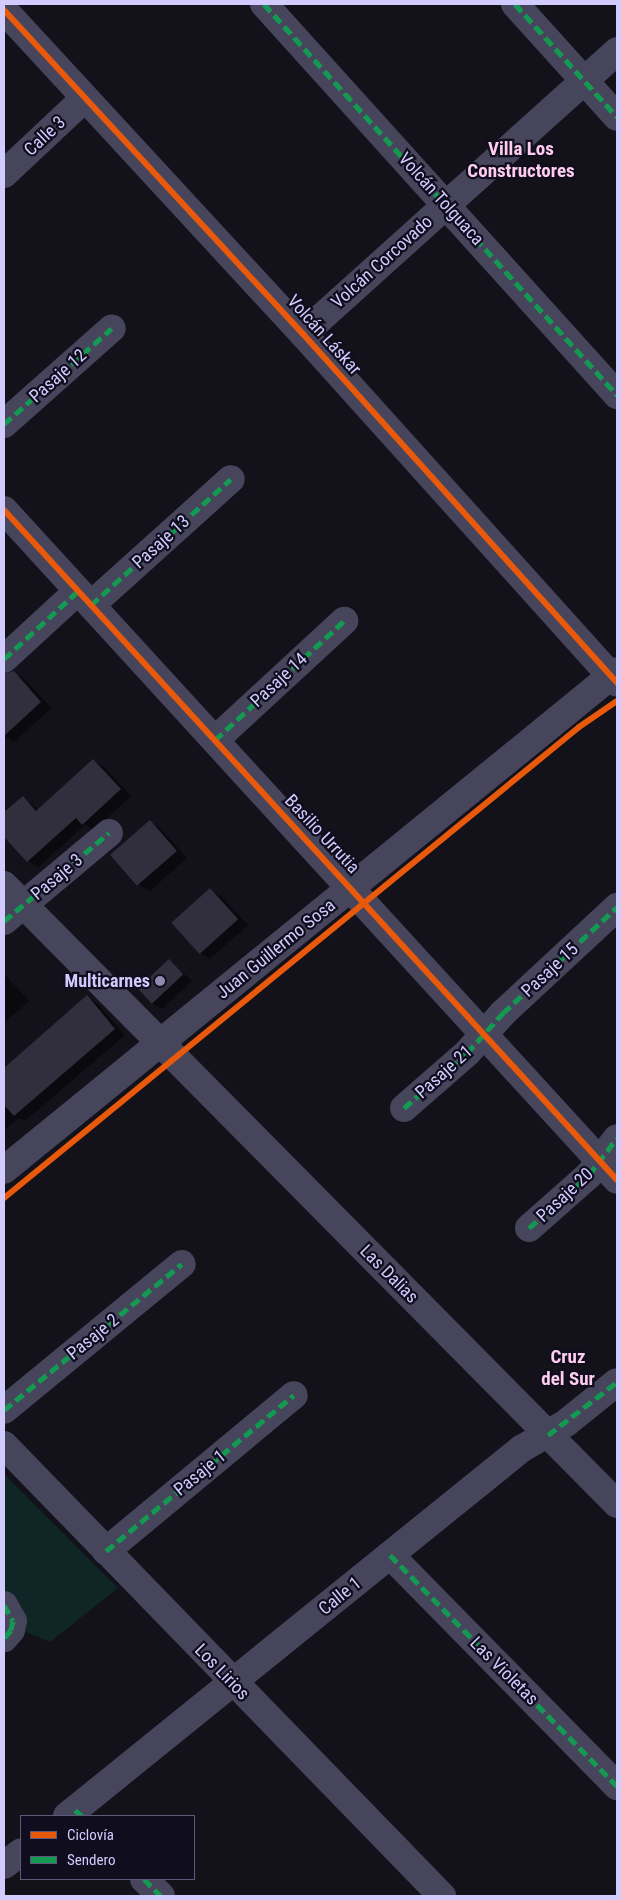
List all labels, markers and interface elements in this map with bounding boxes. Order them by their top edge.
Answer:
street label: Calle 3 [20,112,70,160]
district label: Villa Los Constructores [467,138,575,182]
street label: Volcán Tolguaca [394,148,488,250]
street label: Volcán Corcovado [327,211,437,313]
street label: Volcán Láskar [282,291,366,379]
street label: Pasaje 12 [25,345,91,407]
street label: Pasaje 13 [128,511,194,573]
street label: Pasaje 14 [246,648,312,712]
street label: Basilio Urrutia [280,790,364,878]
street label: Pasaje 3 [27,849,87,905]
street label: Juan Guillermo Sosa [212,895,340,1003]
street label: Pasaje 15 [517,938,583,1002]
place label: Multicarnes [65,970,150,992]
marker: Multicarnes [154,975,166,987]
street label: Pasaje 21 [411,1041,477,1103]
street label: Pasaje 20 [532,1163,598,1227]
street label: Las Dalias [355,1240,423,1308]
street label: Pasaje 2 [63,1309,123,1365]
district label: Cruz del Sur [541,1346,595,1390]
street label: Pasaje 1 [170,1445,230,1501]
street label: Calle 1 [314,1572,366,1620]
street label: Las Violetas [465,1632,543,1710]
street label: Los Lirios [190,1640,254,1704]
legend [20,1815,195,1880]
text: Ciclovía [67,1826,114,1844]
text: Sendero [67,1851,116,1869]

